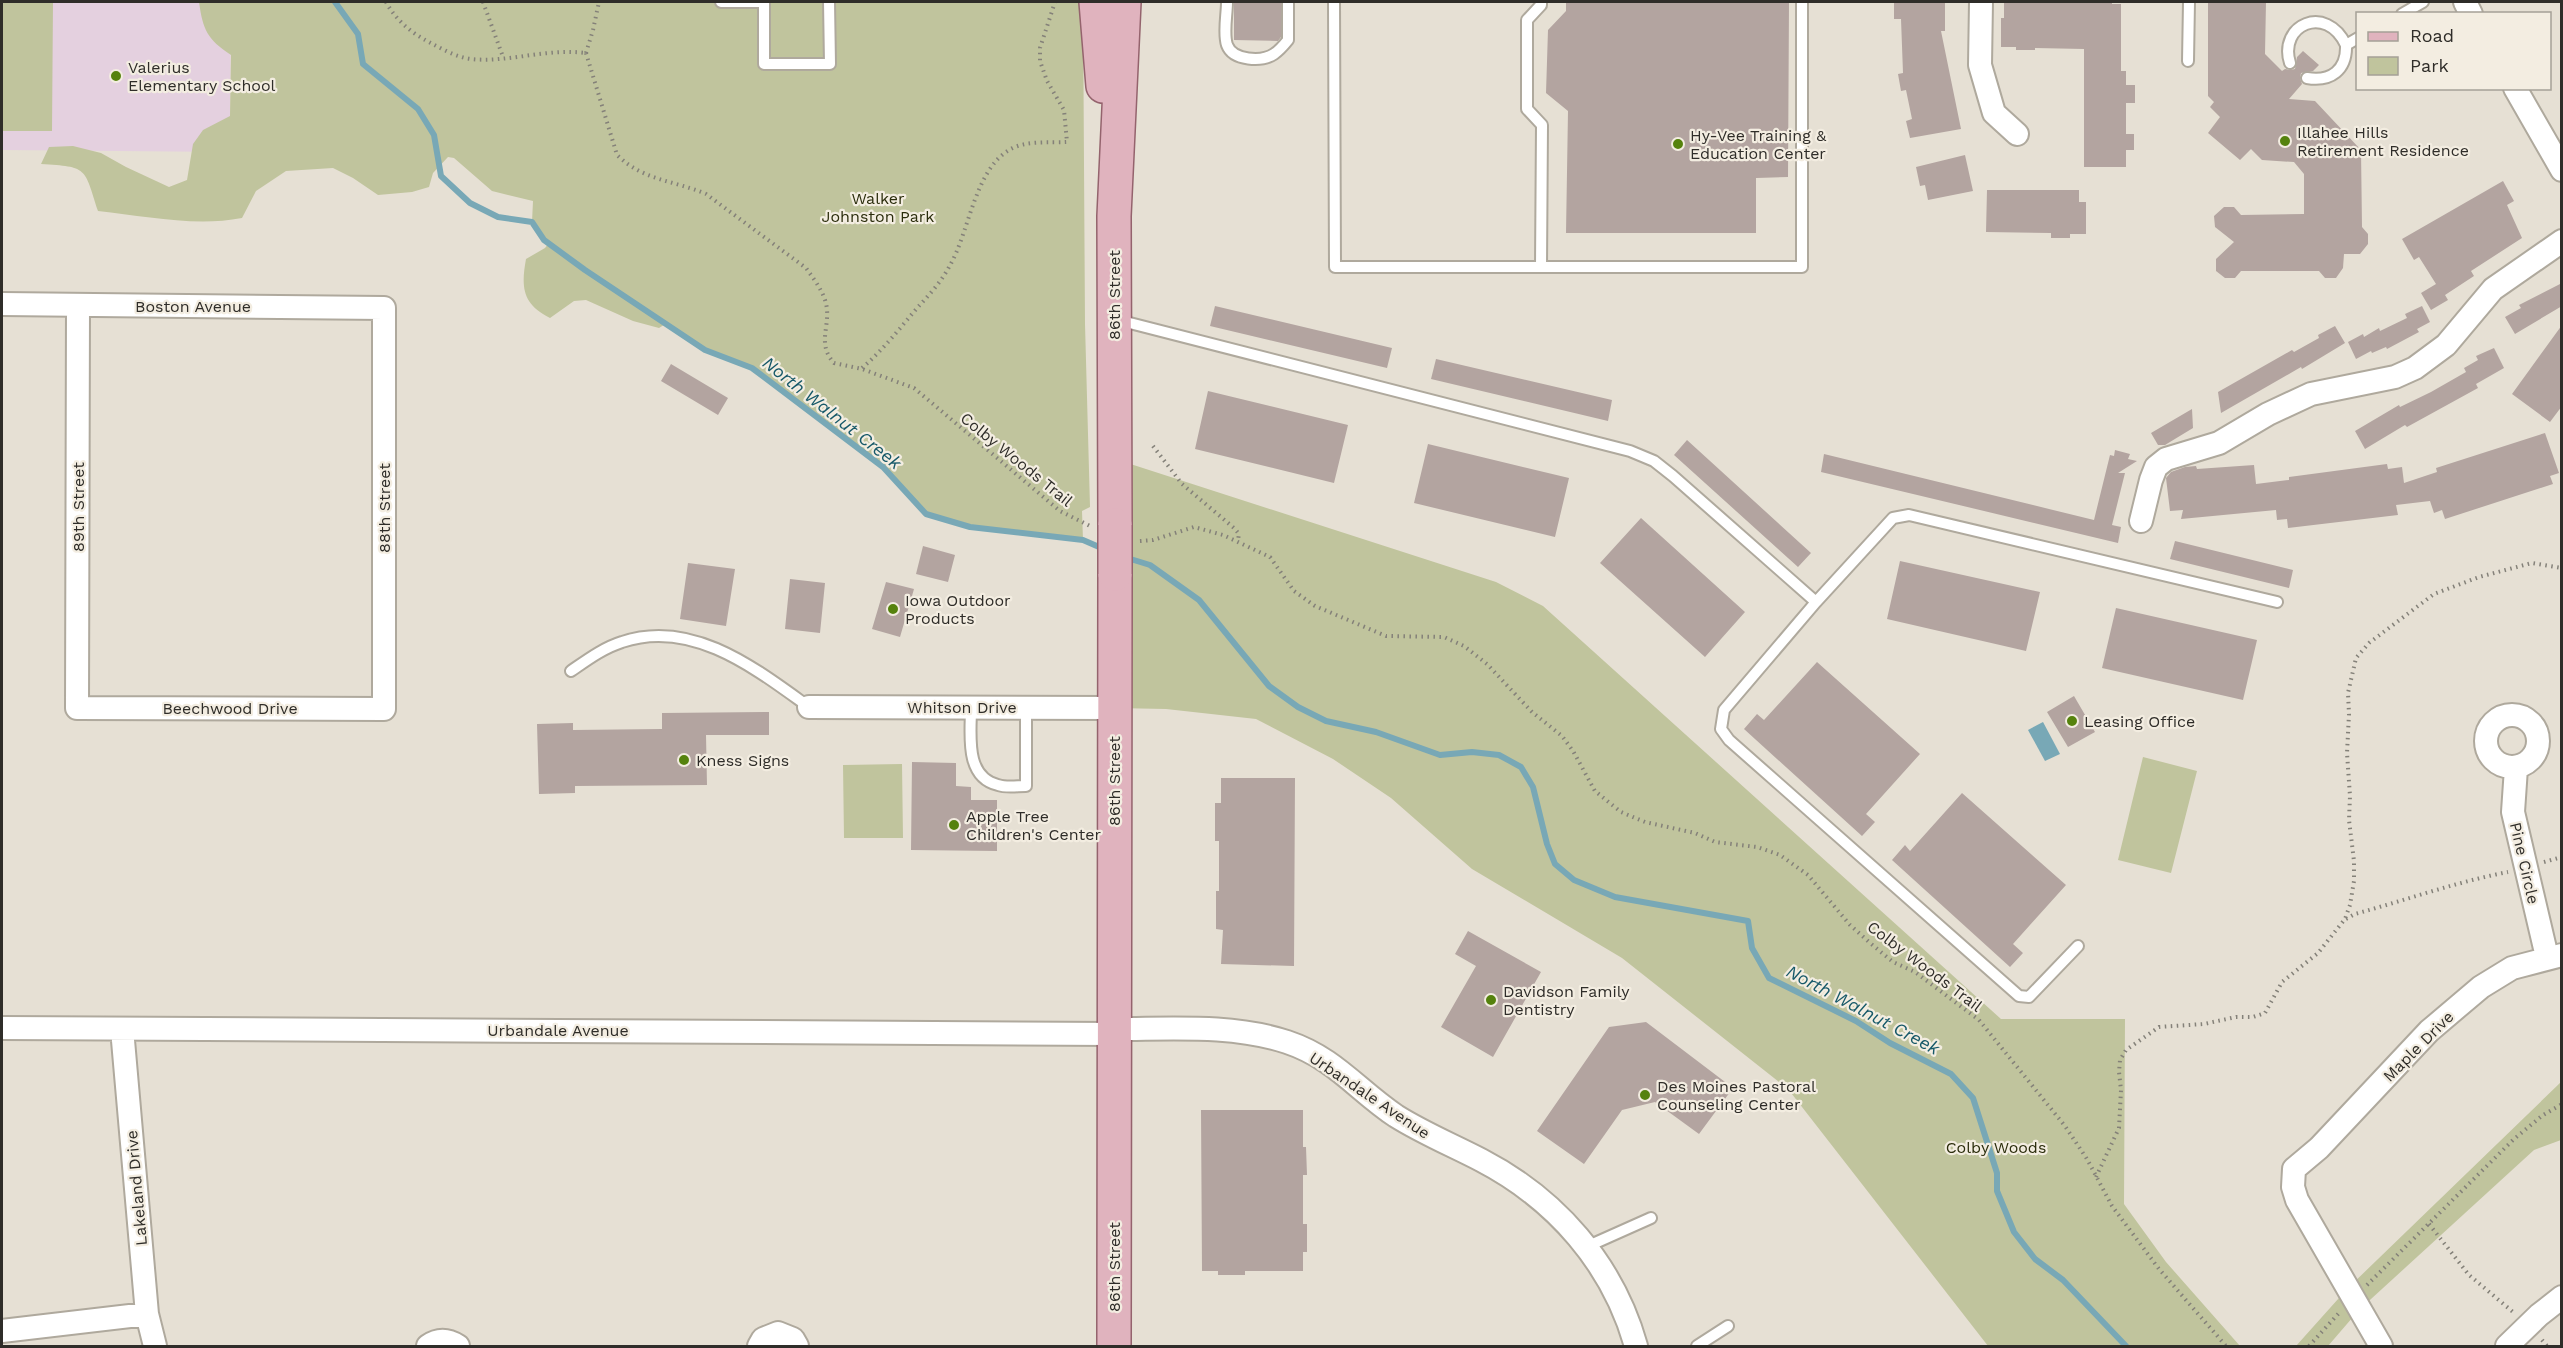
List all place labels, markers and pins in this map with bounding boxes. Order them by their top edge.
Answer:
place label: Valerius Elementary School [128,58,276,95]
marker: Valerius Elementary School [109,69,123,83]
place label: Illahee Hills Retirement Residence [2297,123,2469,160]
place label: Hy-Vee Training & Education Center [1690,126,1827,163]
marker: Illahee Hills Retirement Residence [2278,134,2292,148]
marker: Hy-Vee Training & Education Center [1671,137,1685,151]
place label: Iowa Outdoor Products [905,591,1011,628]
marker: Iowa Outdoor Products [886,602,900,616]
place label: Leasing Office [2084,712,2195,731]
marker: Leasing Office [2065,714,2079,728]
place label: Kness Signs [696,751,789,770]
marker: Kness Signs [677,753,691,767]
place label: Apple Tree Children's Center [966,807,1101,844]
marker: Apple Tree Children's Center [947,818,961,832]
place label: Davidson Family Dentistry [1503,982,1630,1019]
marker: Davidson Family Dentistry [1484,993,1498,1007]
place label: Des Moines Pastoral Counseling Center [1657,1077,1816,1114]
marker: Des Moines Pastoral Counseling Center [1638,1088,1652,1102]

